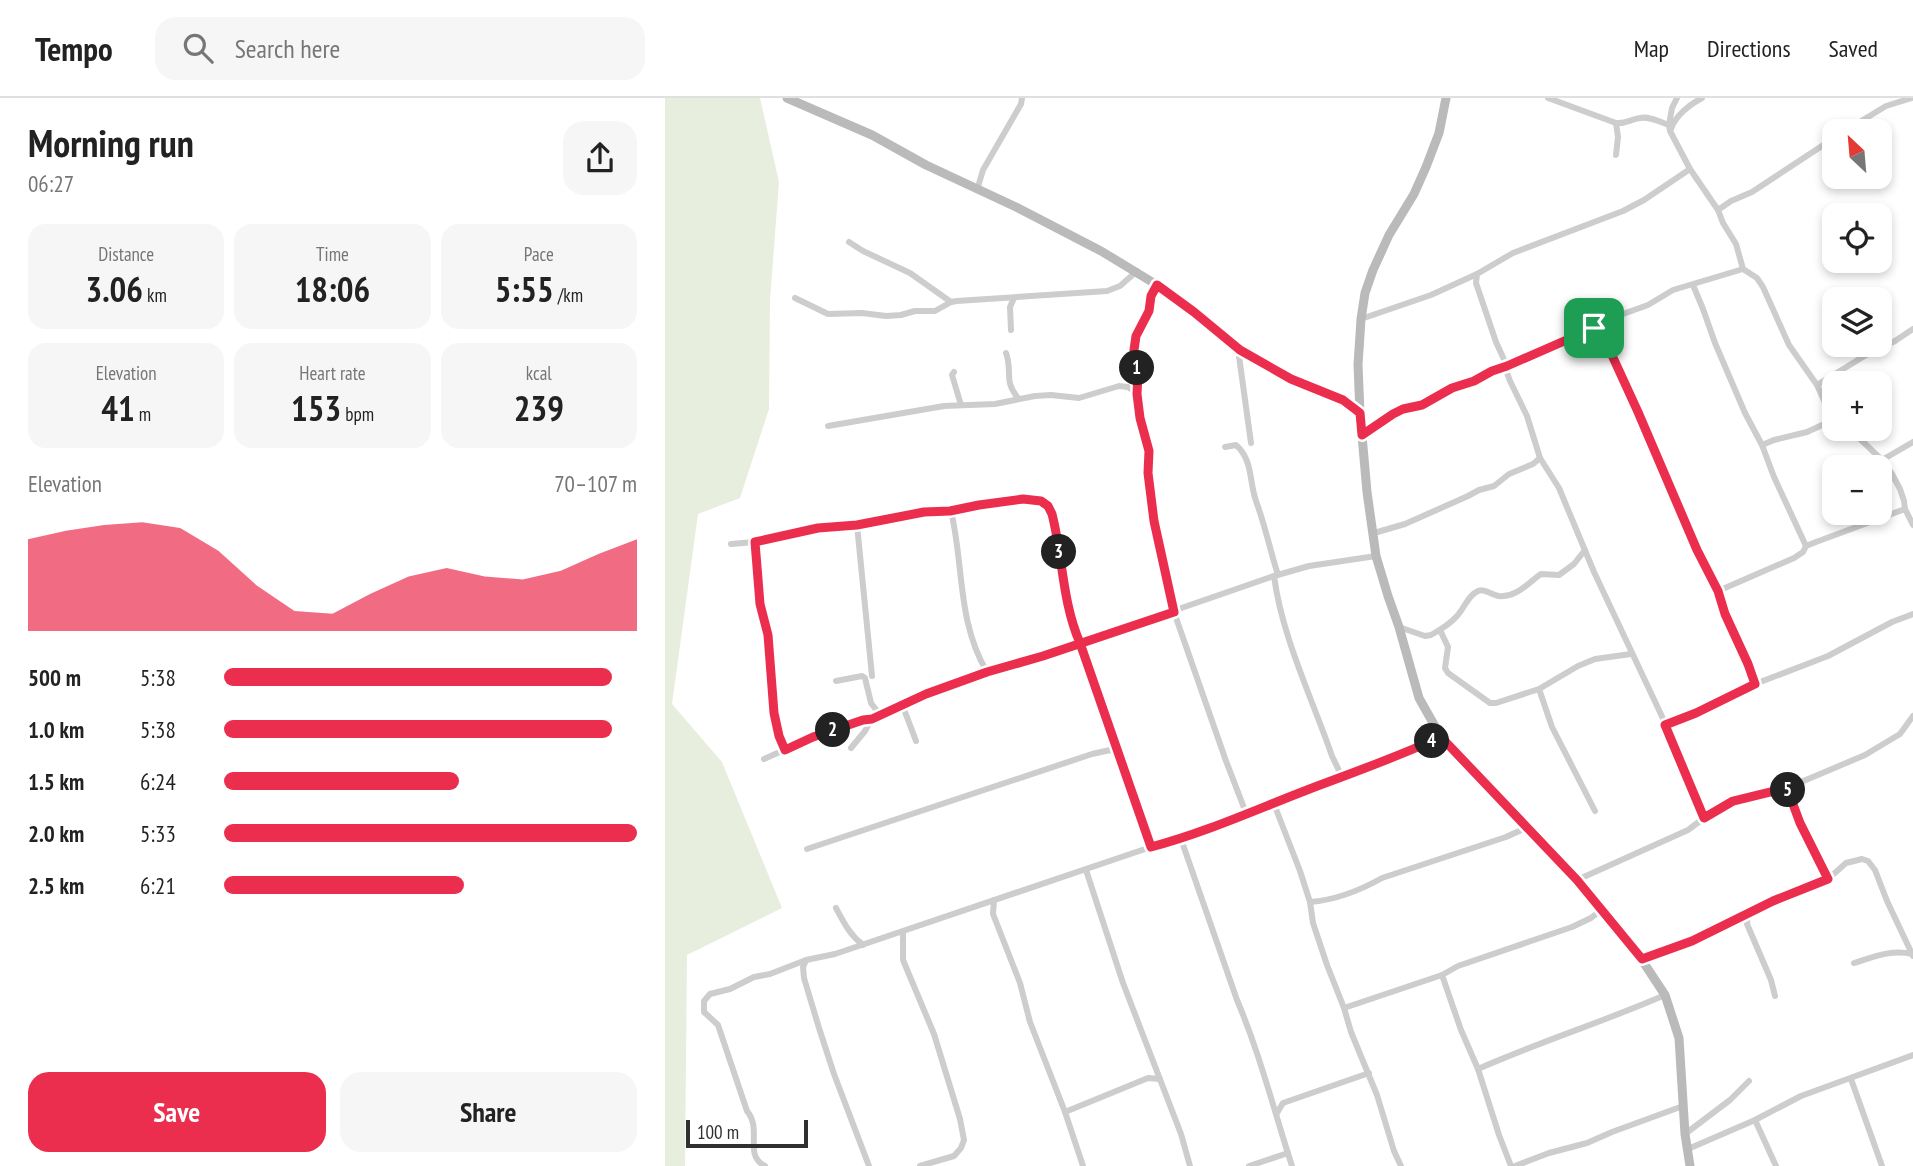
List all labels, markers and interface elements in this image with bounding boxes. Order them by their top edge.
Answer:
search box [155,17,645,80]
text: Tempo [35,27,113,70]
icon: search [179,29,217,67]
text: Search here [235,32,340,65]
text: Map [1634,33,1669,64]
text: Directions [1707,33,1791,64]
text: Saved [1829,33,1878,64]
text: Morning run [28,118,194,167]
north arrow [1822,119,1892,189]
map controls [1822,119,1892,525]
button: share [563,121,637,195]
text: 06:27 [28,169,74,198]
button: locate [1822,203,1892,273]
text: Distance [98,242,154,266]
text: Time [316,242,349,266]
text: Pace [524,242,554,266]
text: 3.06 [85,266,143,312]
text: 18:06 [295,266,370,312]
text: 5:55 [495,266,554,312]
text: km [143,283,167,307]
text: /km [554,283,583,307]
button: layers [1822,287,1892,357]
pin [1564,298,1624,358]
icon: arrive [1575,309,1613,347]
pin: 1 [1119,350,1155,386]
text: 1 [1132,355,1141,379]
text: Elevation [96,361,157,385]
text: Heart rate [299,361,366,385]
text: kcal [526,361,552,385]
button: + [1822,371,1892,441]
text: 41 [101,385,135,431]
text: 153 [291,385,341,431]
text: 239 [514,385,564,431]
text: m [135,402,151,426]
text: bpm [341,402,374,426]
button: − [1822,455,1892,525]
text: Elevation [28,469,102,498]
text: 70–107 m [554,469,637,498]
pin: 3 [1041,534,1077,570]
text: 3 [1054,539,1063,563]
text: 500 m [28,663,81,692]
text: 5:38 [140,663,176,692]
pin: 2 [815,712,851,748]
text: 1.0 km [28,715,84,744]
text: 5:38 [140,715,176,744]
text: 2 [828,717,837,741]
pin: 4 [1415,724,1449,758]
text: 4 [1427,728,1436,752]
text: 1.5 km [28,767,84,796]
text: 6:24 [140,767,176,796]
pin: 5 [1771,772,1805,808]
text: 5 [1783,777,1792,801]
text: 2.0 km [28,819,84,848]
text: 5:33 [140,819,176,848]
text: 2.5 km [28,871,84,900]
text: 6:21 [140,871,176,900]
button: Save [28,1072,326,1152]
button: Share [340,1072,637,1152]
scale bar [686,1117,809,1149]
text: 100 m [697,1120,739,1144]

